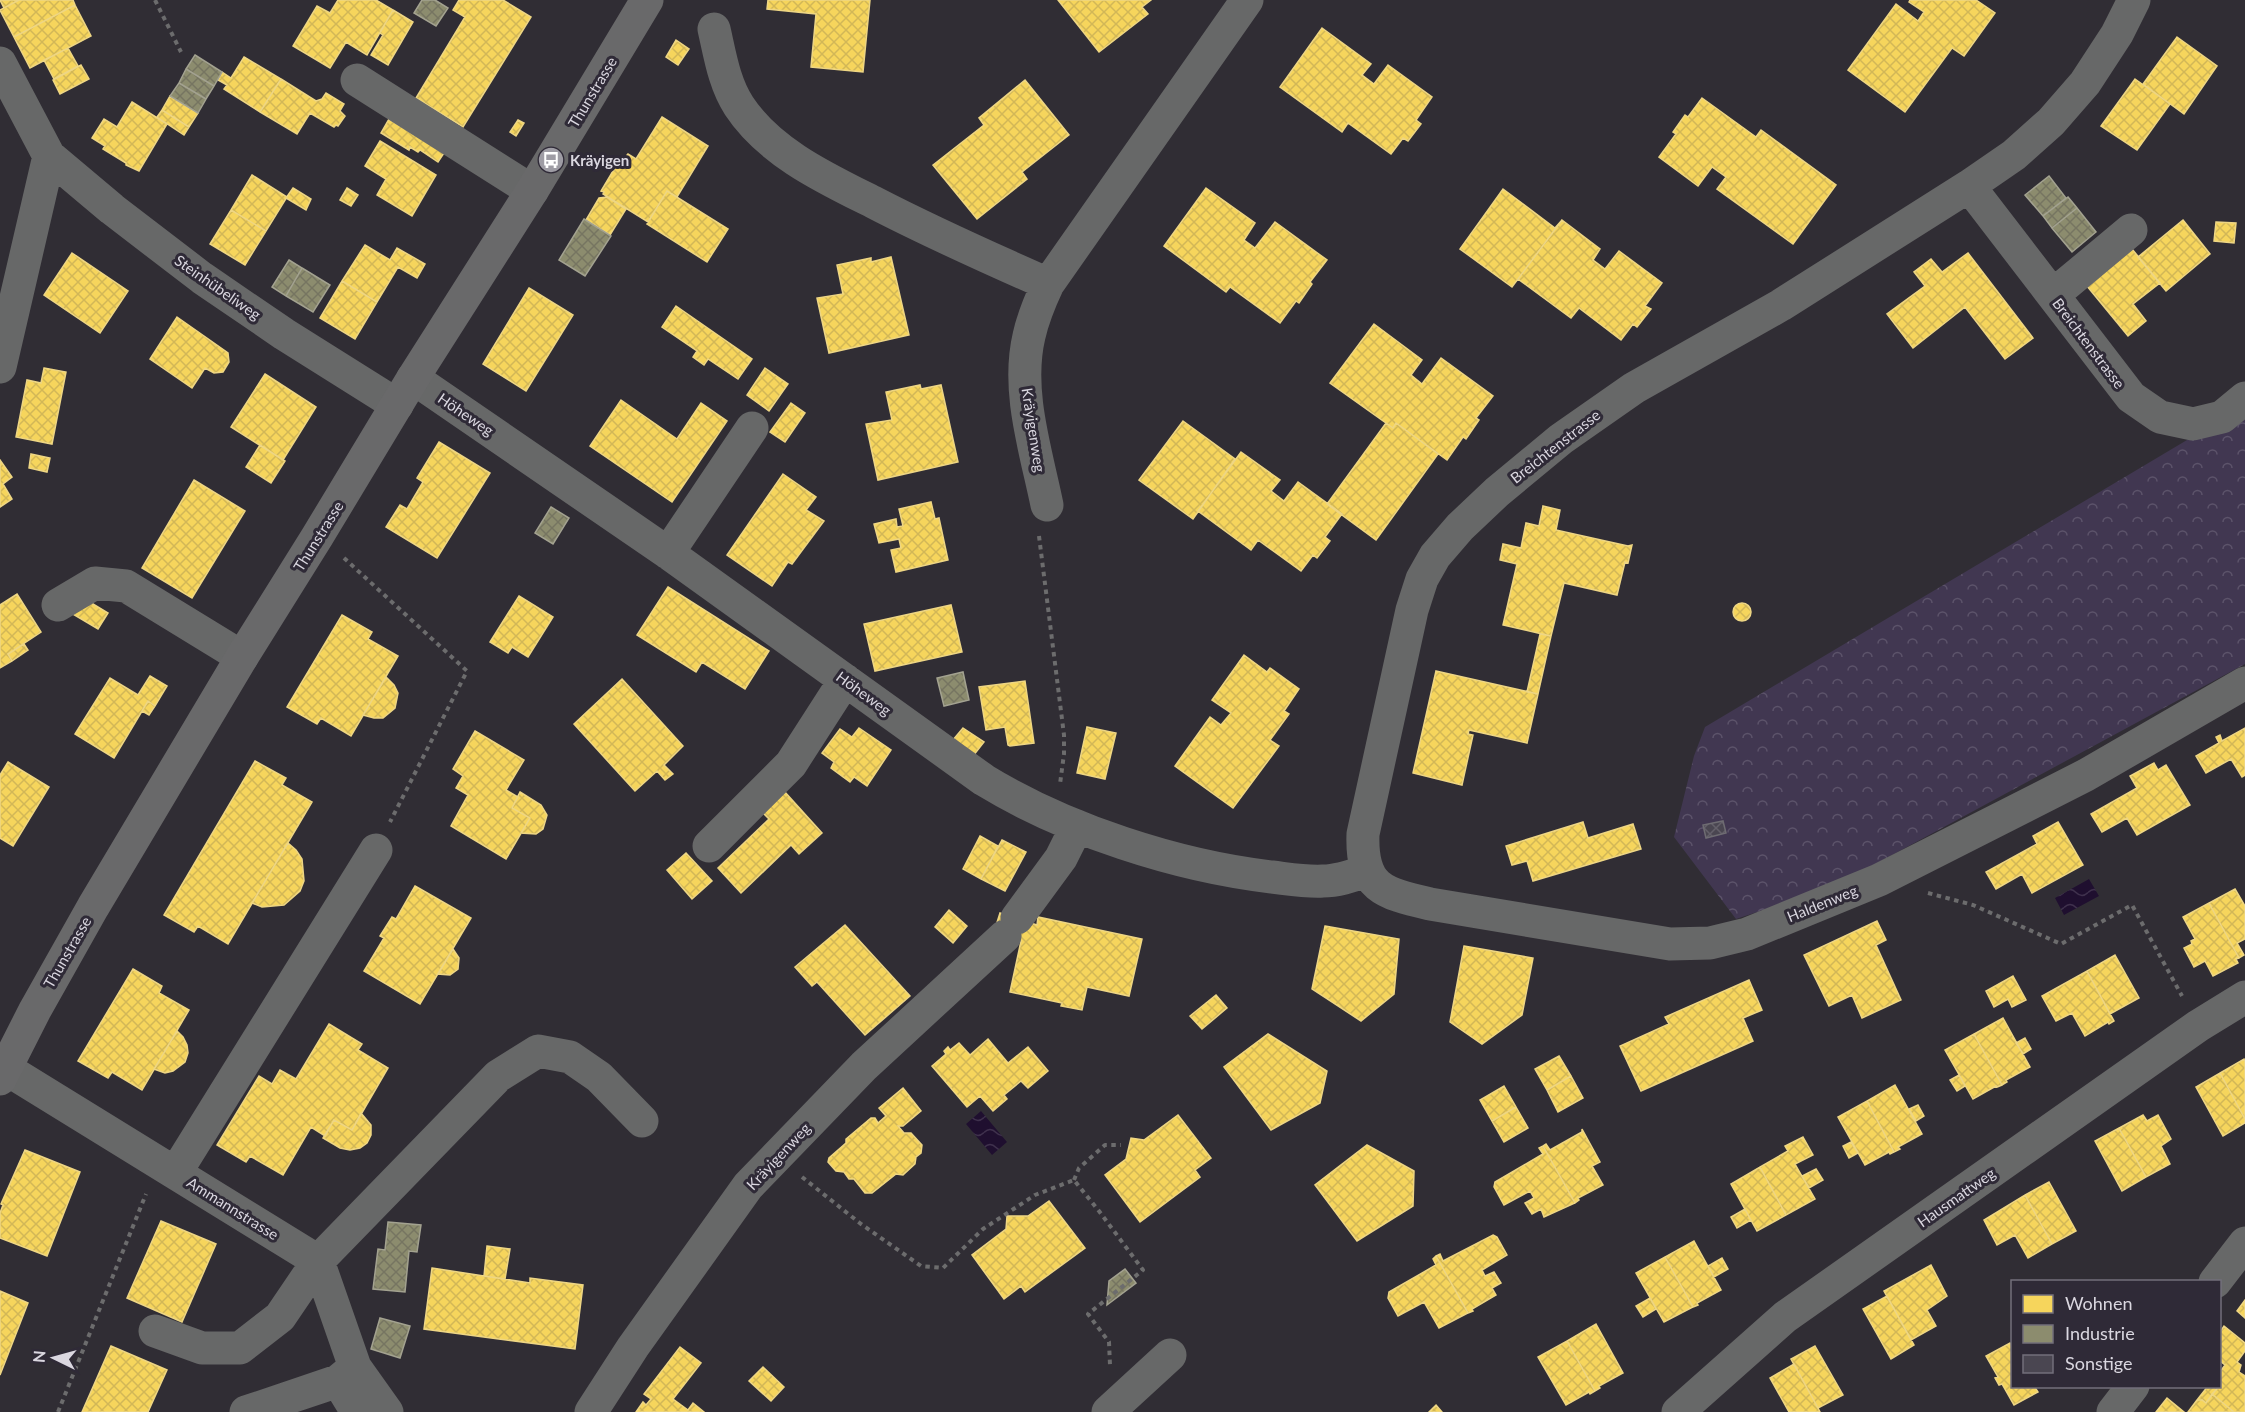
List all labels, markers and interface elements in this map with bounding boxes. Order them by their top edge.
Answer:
street label: Thunstrasse [564,53,620,131]
bus stop icon: Kräyigen [536,145,566,175]
place label: Kräyigen [570,151,629,169]
street label: Steinhübeliweg [172,251,265,323]
street label: Breichtenstrasse [2049,294,2129,392]
street label: Kräyigenweg [1018,387,1050,474]
street label: Höheweg [435,389,497,439]
street label: Breichtenstrasse [1507,405,1603,487]
street label: Thunstrasse [289,497,347,574]
street label: Höheweg [833,667,895,719]
street label: Haldenweg [1784,881,1860,925]
street label: Thunstrasse [39,913,95,991]
street label: Kräyigenweg [742,1119,814,1193]
street label: Hausmattweg [1914,1163,1999,1230]
street label: Ammannstrasse [184,1173,282,1243]
legend [2011,1280,2221,1388]
text: Wohnen [2065,1292,2132,1314]
text: Industrie [2065,1322,2135,1344]
north arrow [24,1328,84,1388]
text: N [29,1350,49,1364]
text: Sonstige [2065,1352,2133,1374]

